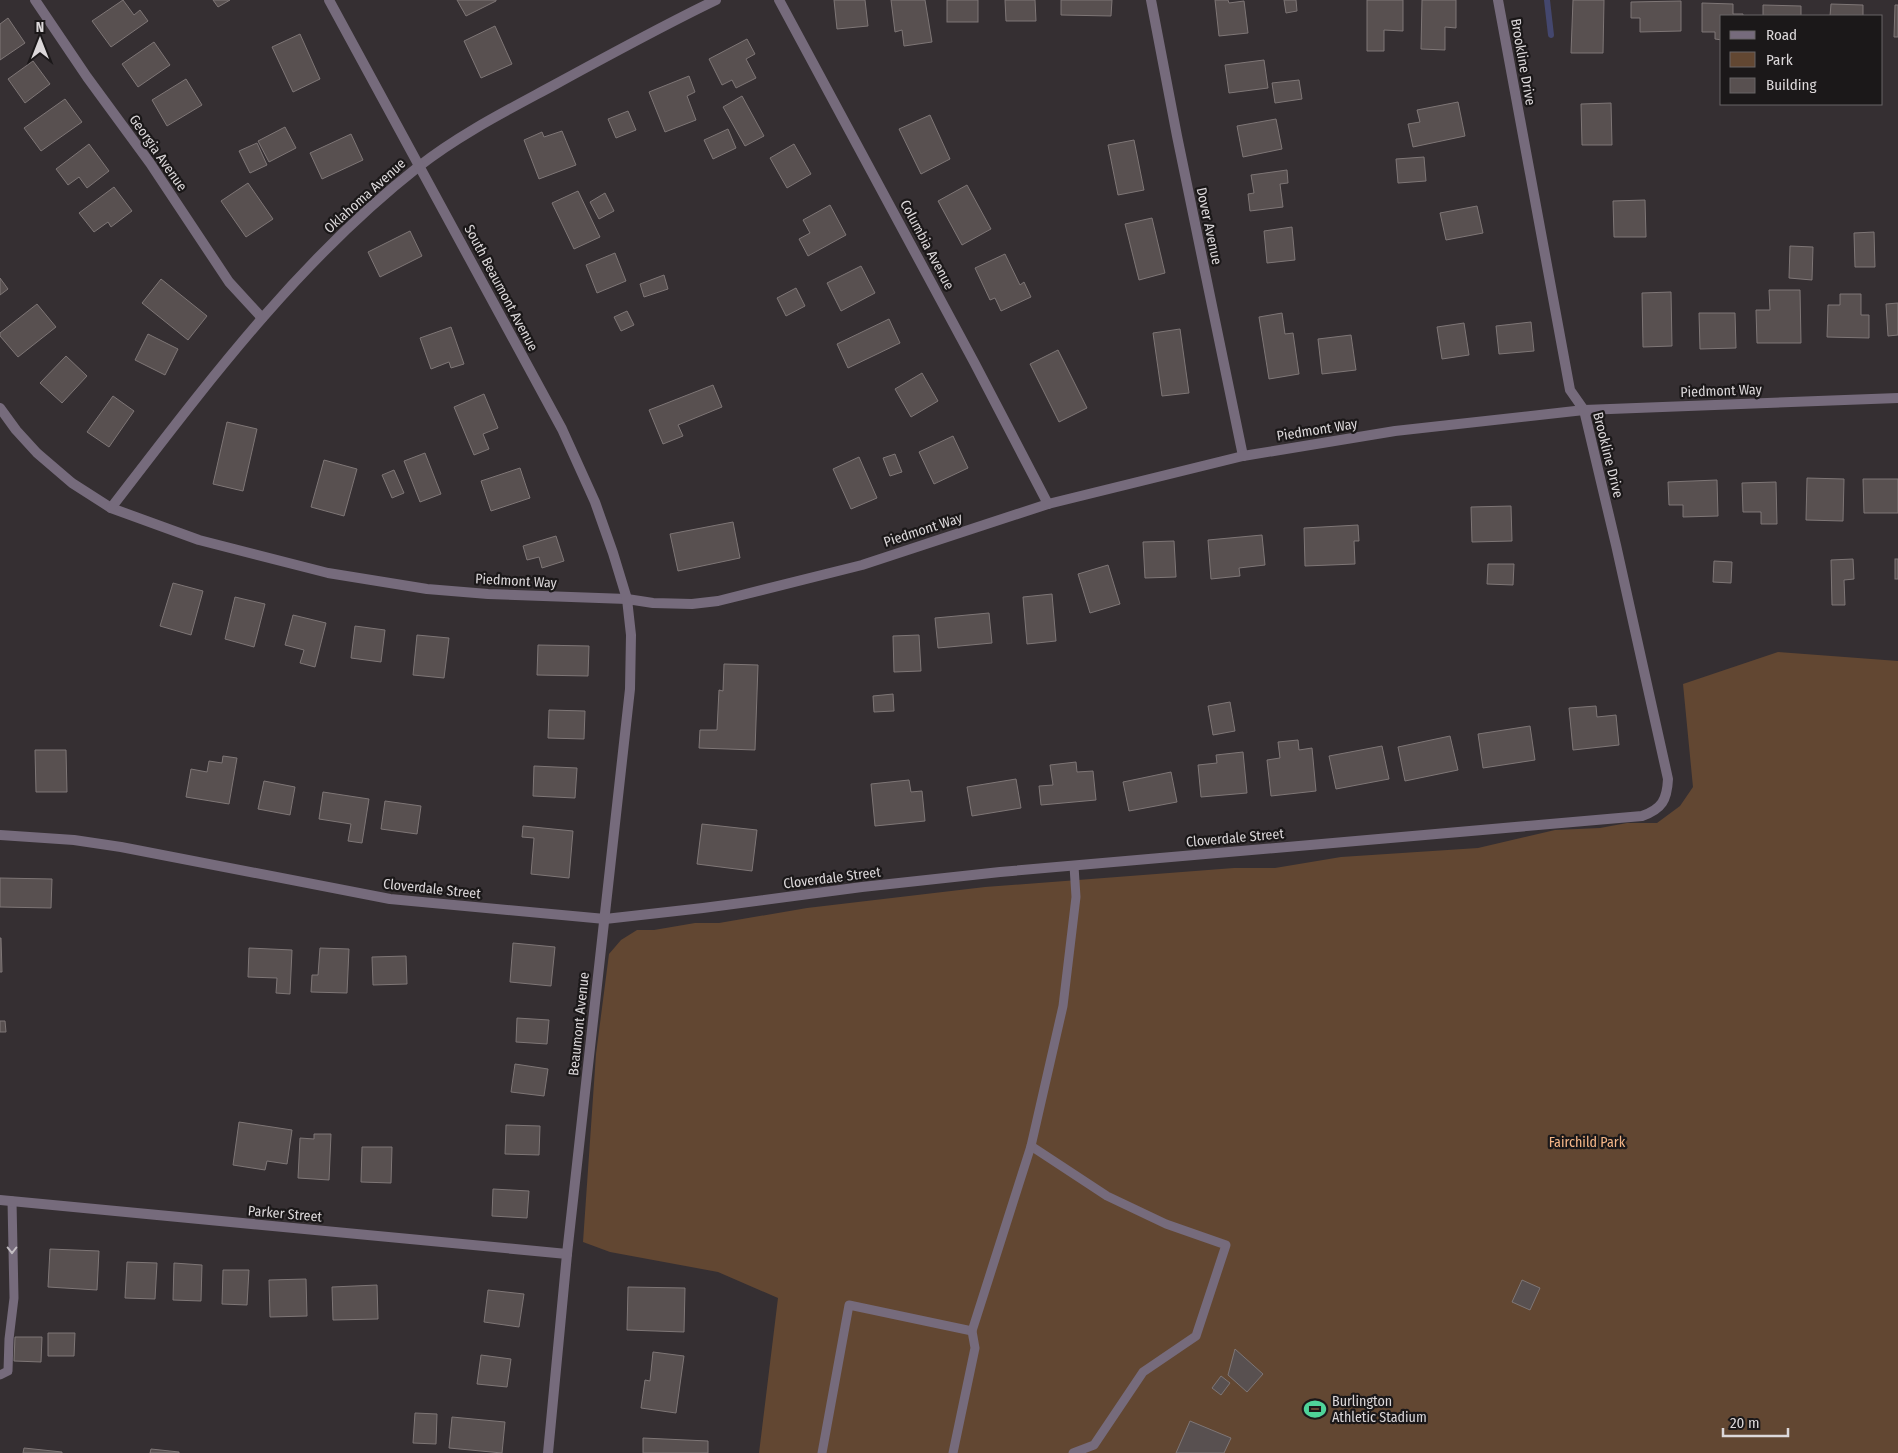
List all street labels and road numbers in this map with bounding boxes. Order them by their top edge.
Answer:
street label: Brookline Drive [1507,17,1539,107]
street label: Georgia Avenue [125,112,191,195]
street label: Oklahoma Avenue [321,155,409,237]
street label: Dover Avenue [1192,186,1226,266]
street label: Columbia Avenue [896,197,958,293]
street label: South Beaumont Avenue [460,222,542,354]
street label: Piedmont Way [1680,381,1763,401]
street label: Brookline Drive [1589,410,1627,500]
street label: Piedmont Way [1275,415,1359,445]
street label: Piedmont Way [882,509,965,551]
street label: Piedmont Way [475,570,558,592]
street label: Cloverdale Street [1185,825,1285,851]
street label: Cloverdale Street [782,864,882,892]
street label: Cloverdale Street [382,875,482,903]
street label: Beaumont Avenue [565,971,593,1077]
street label: Parker Street [247,1202,323,1226]

